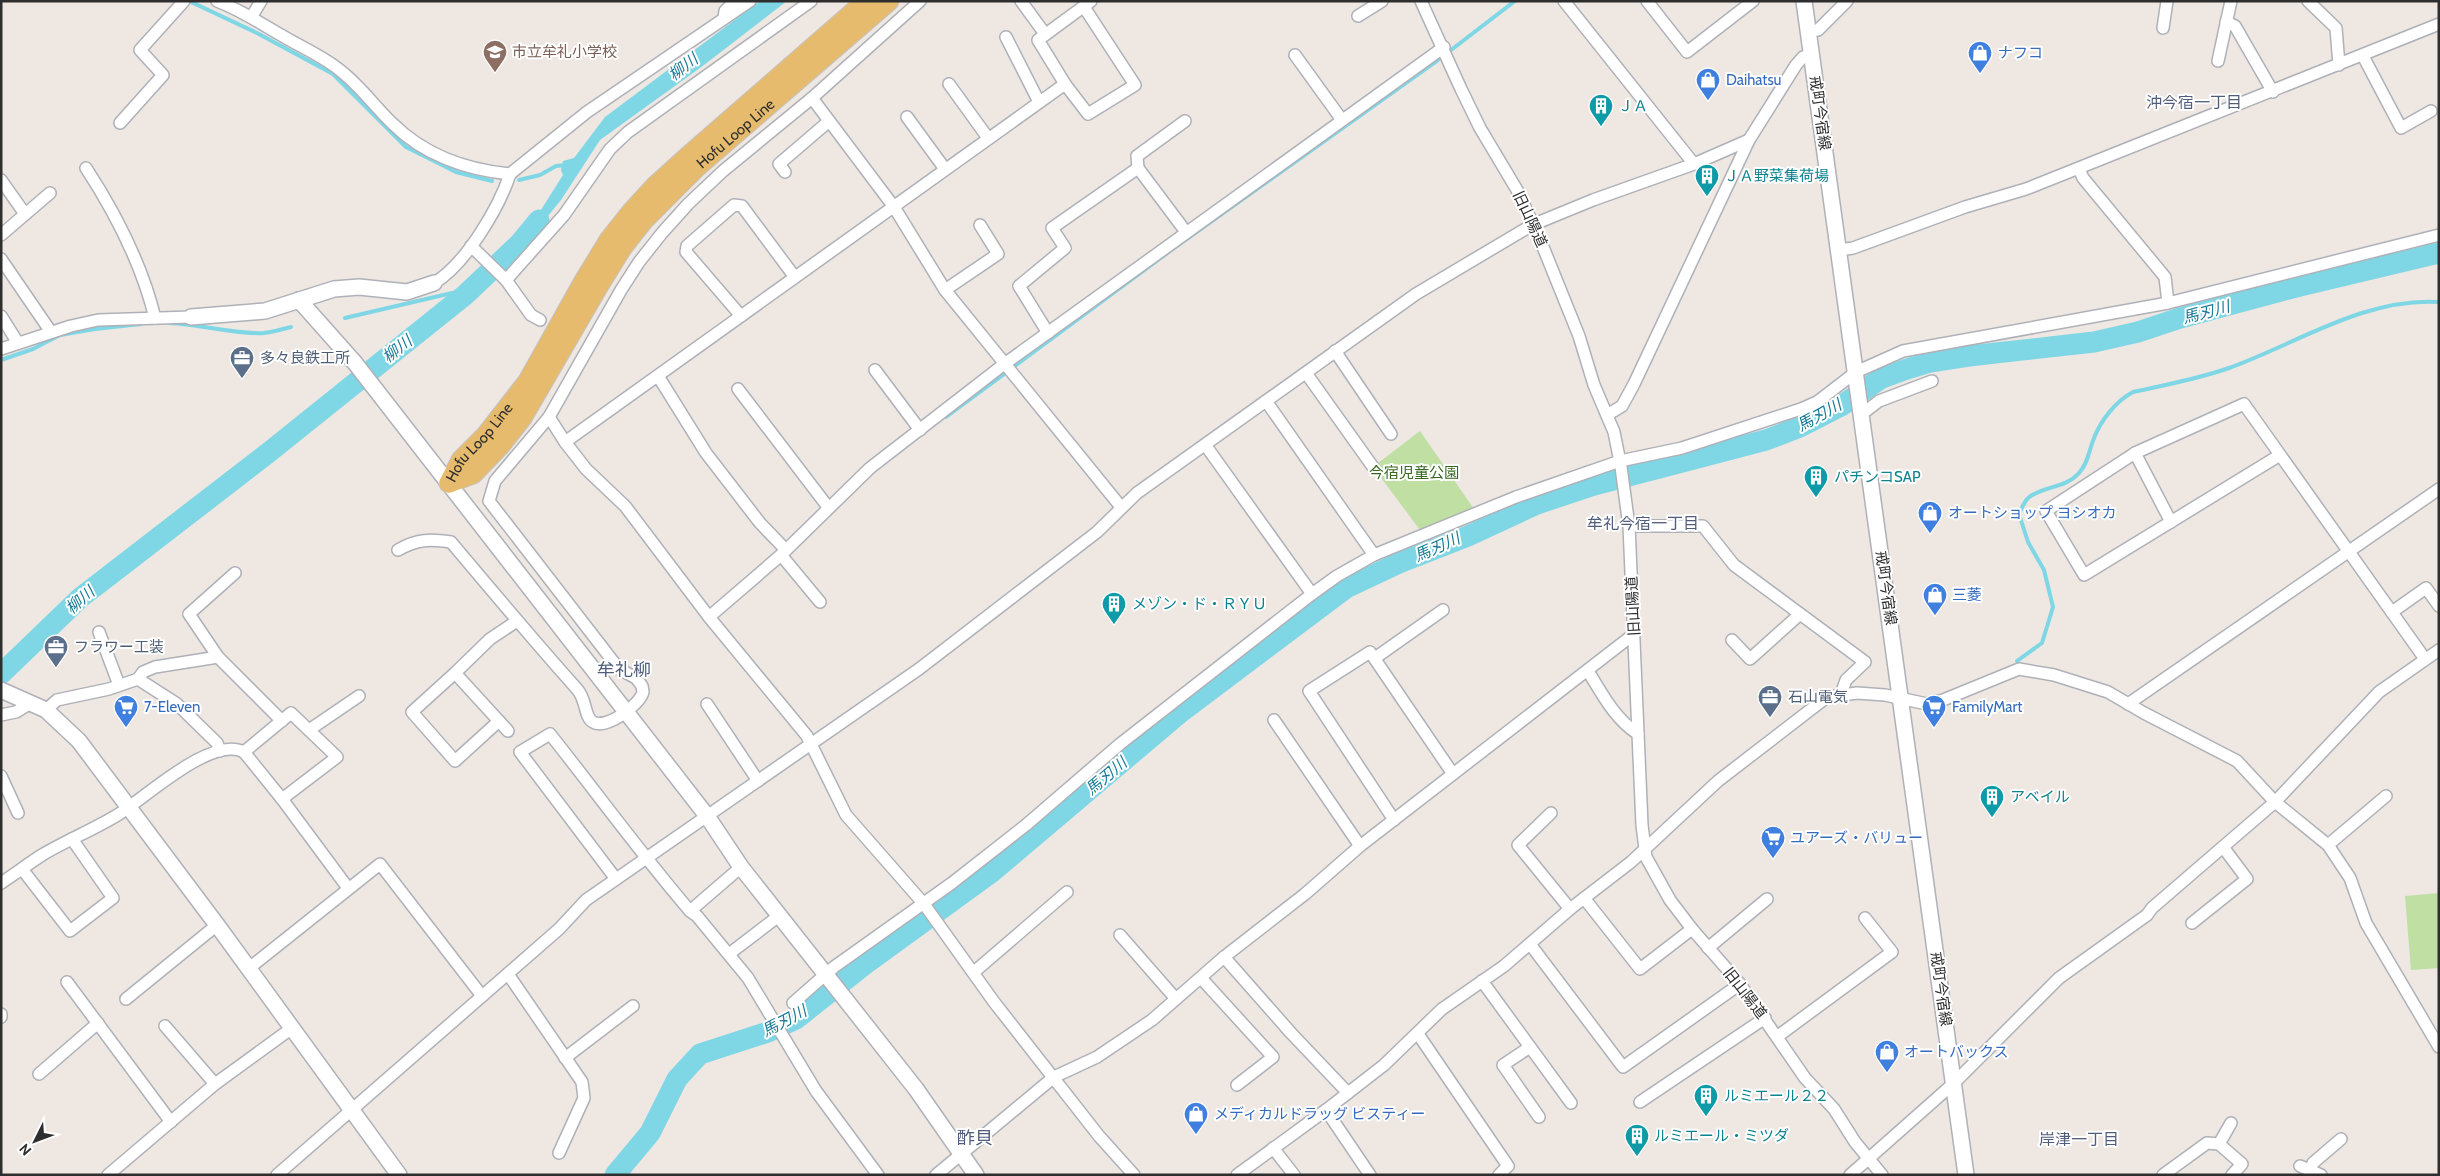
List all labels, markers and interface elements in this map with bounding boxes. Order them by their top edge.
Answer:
school or university icon: 市立牟礼小学校 [482,39,508,73]
shop icon: ナフコ [1967,40,1993,74]
place label: 市立牟礼小学校 [512,43,617,61]
place label: ナフコ [1998,44,2043,62]
water label: 柳川 [665,48,703,84]
shop icon: Daihatsu [1695,67,1721,101]
place label: Daihatsu [1726,71,1781,89]
street label: 戒町今宿線 [1806,75,1834,151]
building icon: ＪＡ [1588,93,1614,127]
district label: 沖今宿一丁目 [2146,93,2242,112]
street label: Hofu Loop Line [693,95,779,172]
place label: ＪＡ [1618,97,1648,115]
building icon: ＪＡ野菜集荷場 [1694,163,1720,197]
place label: ＪＡ野菜集荷場 [1724,167,1829,185]
street label: 旧山陽道 [1509,188,1551,250]
water label: 馬刃川 [2180,296,2234,327]
water label: 柳川 [379,330,417,366]
office icon: 多々良鉄工所 [229,345,255,379]
place label: 多々良鉄工所 [260,349,350,367]
water label: 馬刃川 [1793,394,1846,435]
street label: Hofu Loop Line [442,399,517,485]
park label: 今宿児童公園 [1369,464,1459,482]
building icon: パチンコSAP [1803,464,1829,498]
place label: パチンコSAP [1834,468,1921,486]
shop icon: オートショップ ヨシオカ [1917,500,1943,534]
place label: オートショップ ヨシオカ [1948,504,2116,522]
district label: 牟礼今宿一丁目 [1587,514,1699,533]
water label: 馬刃川 [1411,528,1465,565]
street label: 戒町今宿線 [1872,550,1900,626]
street label: 旧山陽道 [1622,576,1644,636]
water label: 柳川 [62,581,100,618]
shop icon: 三菱 [1922,582,1948,616]
place label: 三菱 [1952,586,1982,604]
building icon: メゾン・ド・ＲＹＵ [1101,591,1127,625]
place label: メゾン・ド・ＲＹＵ [1132,595,1267,613]
office icon: フラワー工装 [43,634,69,668]
place label: フラワー工装 [74,638,164,656]
district label: 牟礼柳 [597,659,651,681]
office icon: 石山電気 [1757,684,1783,718]
place label: 石山電気 [1788,688,1848,706]
supermarket icon: 7-Eleven [113,694,139,728]
supermarket icon: FamilyMart [1921,694,1947,728]
place label: 7-Eleven [144,698,200,716]
place label: FamilyMart [1952,698,2022,716]
water label: 馬刃川 [1082,752,1132,799]
building icon: アベイル [1979,784,2005,818]
place label: アベイル [2010,788,2070,806]
supermarket icon: ユアーズ・バリュー [1760,825,1786,859]
place label: ユアーズ・バリュー [1790,829,1923,847]
street label: 戒町今宿線 [1927,951,1955,1027]
street label: 旧山陽道 [1719,964,1771,1022]
water label: 馬刃川 [758,1000,811,1041]
shop icon: オートバックス [1874,1039,1900,1073]
place label: オートバックス [1904,1043,2009,1061]
building icon: ルミエール２２ [1693,1083,1719,1117]
place label: ルミエール２２ [1724,1087,1829,1105]
shop icon: メディカルドラッグ ビスティー [1183,1101,1209,1135]
place label: メディカルドラッグ ビスティー [1214,1105,1425,1123]
north arrow [10,1116,60,1166]
building icon: ルミエール・ミツダ [1624,1123,1650,1157]
district label: 酢貝 [957,1127,993,1149]
place label: ルミエール・ミツダ [1654,1127,1789,1145]
district label: 岸津一丁目 [2039,1130,2119,1149]
text: N [15,1140,35,1159]

